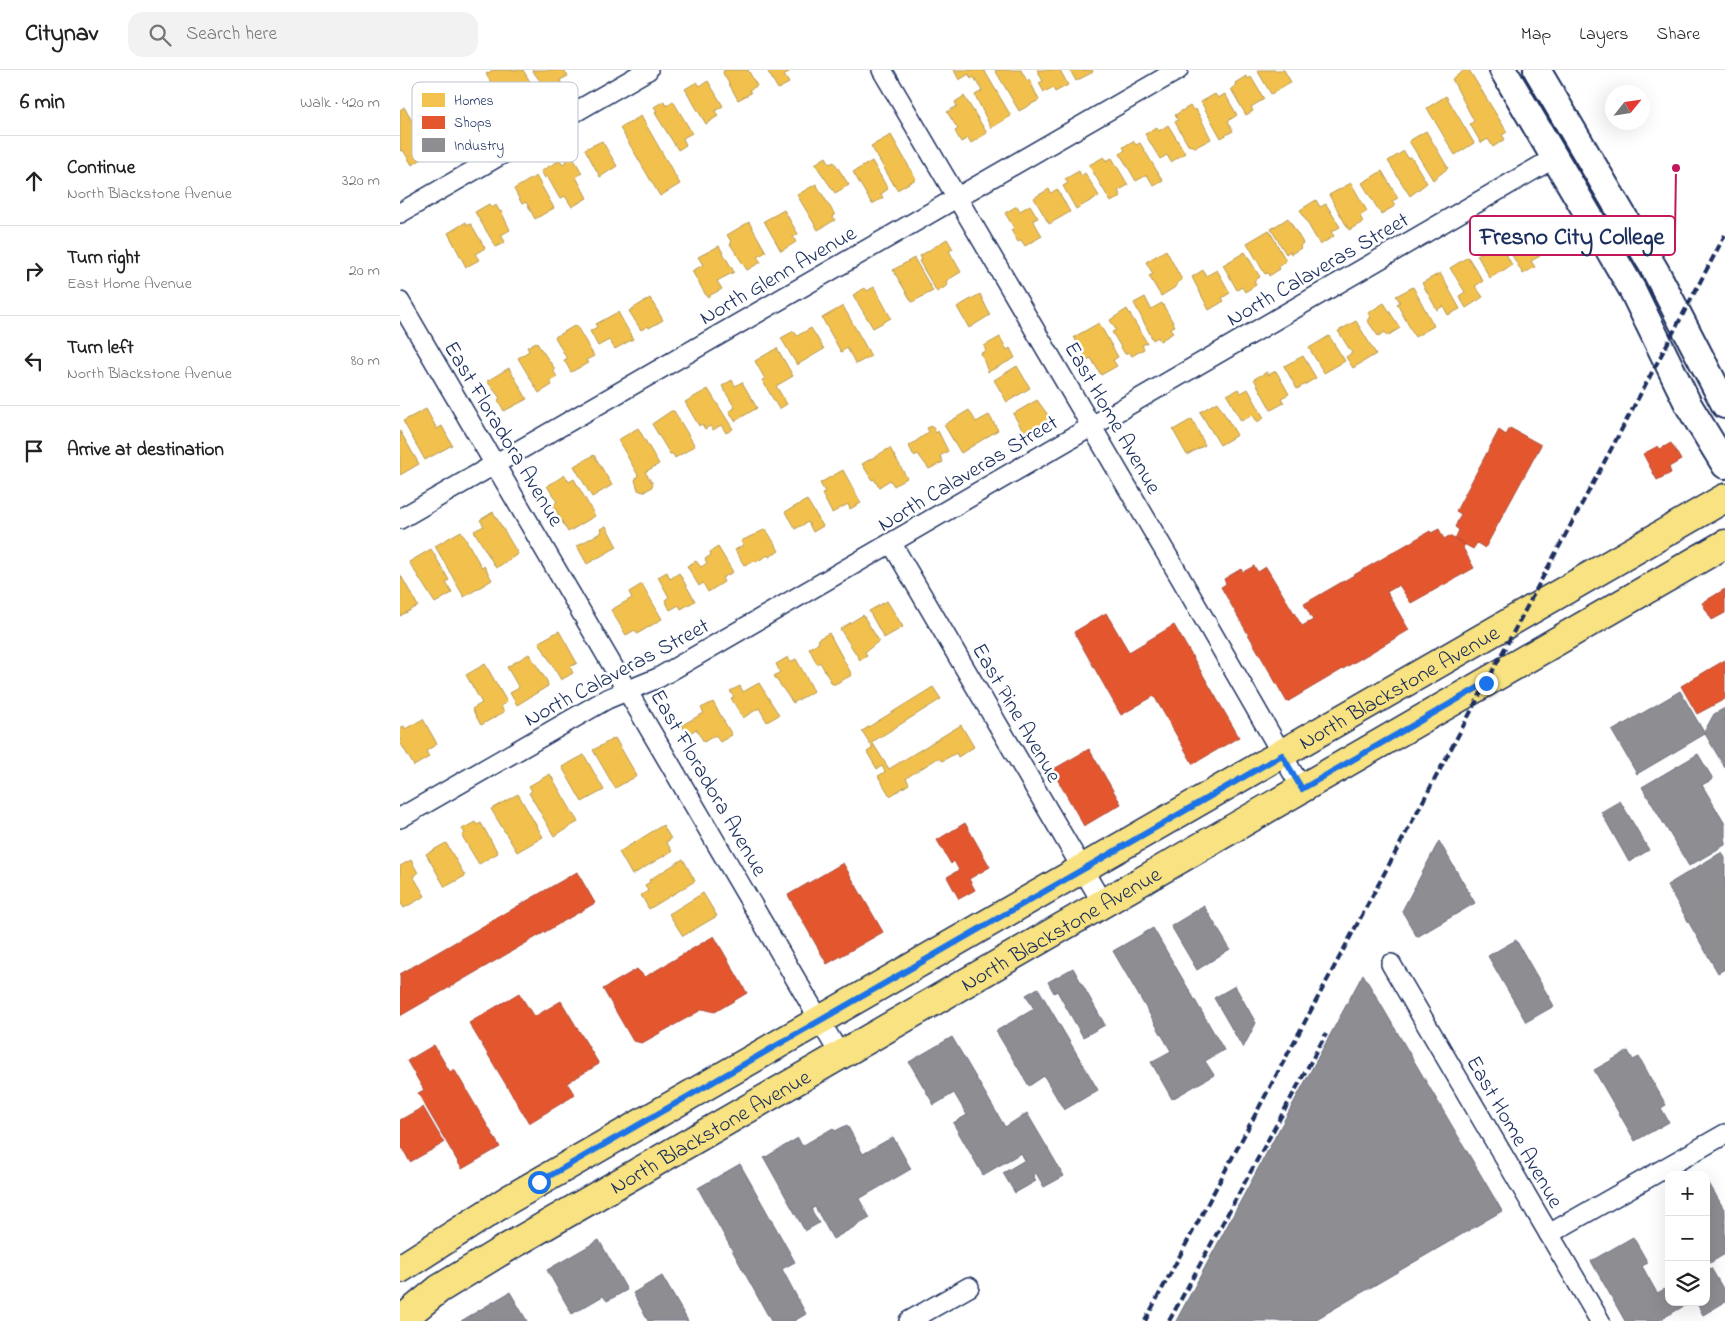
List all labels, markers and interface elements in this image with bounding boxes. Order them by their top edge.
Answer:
search box [128,12,478,57]
text: Citynav [25,17,98,52]
icon: search [146,21,174,49]
text: Search here [186,21,277,48]
text: Map [1521,22,1551,48]
text: Layers [1579,22,1629,48]
text: Share [1657,22,1700,48]
legend [412,82,578,162]
north arrow [1605,85,1650,130]
text: 6 min [20,88,65,118]
text: Walk · 420 m [300,91,380,115]
text: Homes [454,91,494,112]
text: Shops [454,113,492,134]
text: Industry [454,136,504,158]
text: Continue [67,155,135,182]
icon: ahead [20,167,48,195]
text: 320 m [342,169,380,193]
text: North Blackstone Avenue [67,182,232,206]
street label: North Calaveras Street [1221,205,1416,336]
callout: Fresno City College [1470,216,1675,255]
street label: North Glenn Avenue [694,218,863,335]
text: Fresno City College [1479,221,1666,257]
text: Turn right [67,245,140,272]
icon: right [20,257,48,285]
text: 20 m [349,259,380,283]
text: East Home Avenue [67,272,192,296]
text: Turn left [67,335,134,362]
street label: East Floradora Avenue [434,336,571,533]
street label: East Home Avenue [1055,336,1168,501]
icon: left [20,347,48,375]
text: 80 m [351,349,380,373]
text: North Blackstone Avenue [67,362,232,386]
street label: North Calaveras Street [872,408,1066,541]
icon: arrive [20,437,48,465]
text: Arrive at destination [67,437,224,464]
street label: North Calaveras Street [519,611,716,736]
street label: North Blackstone Avenue [1293,618,1506,760]
street label: East Pine Avenue [962,638,1068,789]
route end [1475,672,1498,695]
street label: East Floradora Avenue [641,684,774,883]
street label: North Blackstone Avenue [955,860,1168,1001]
street label: East Home Avenue [1457,1050,1570,1215]
street label: North Blackstone Avenue [605,1063,818,1204]
route start [528,1171,551,1194]
map controls [1665,1171,1710,1306]
button: + [1665,1171,1710,1216]
button: − [1665,1216,1710,1261]
button: layers [1665,1261,1710,1306]

